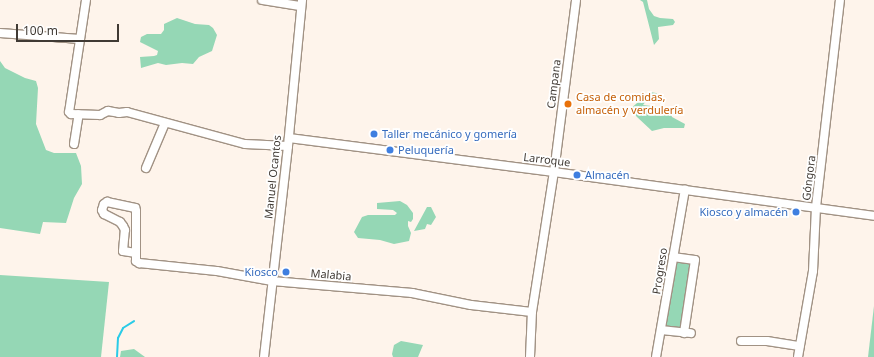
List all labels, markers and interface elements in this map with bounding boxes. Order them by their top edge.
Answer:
scale bar [18,16,121,42]
text: 100 m [23,22,58,39]
street label: Campana [544,59,564,109]
place label: Casa de comidas, almacén y verdulería [576,91,683,117]
marker: Casa de comidas, almacén y verdulería [563,99,573,109]
place label: Taller mecánico y gomería [382,127,517,141]
marker: Taller mecánico y gomería [369,129,379,139]
street label: Manuel Ocantos [262,134,284,220]
place label: Peluquería [398,143,454,157]
marker: Peluquería [385,145,395,155]
street label: Larroque [523,151,571,169]
street label: Góngora [800,155,818,201]
place label: Almacén [585,168,630,182]
marker: Almacén [572,170,582,180]
place label: Kiosco y almacén [699,205,788,219]
marker: Kiosco y almacén [791,207,801,217]
street label: Progreso [650,247,670,295]
place label: Kiosco [244,265,278,279]
marker: Kiosco [281,267,291,277]
street label: Malabia [310,267,352,283]

